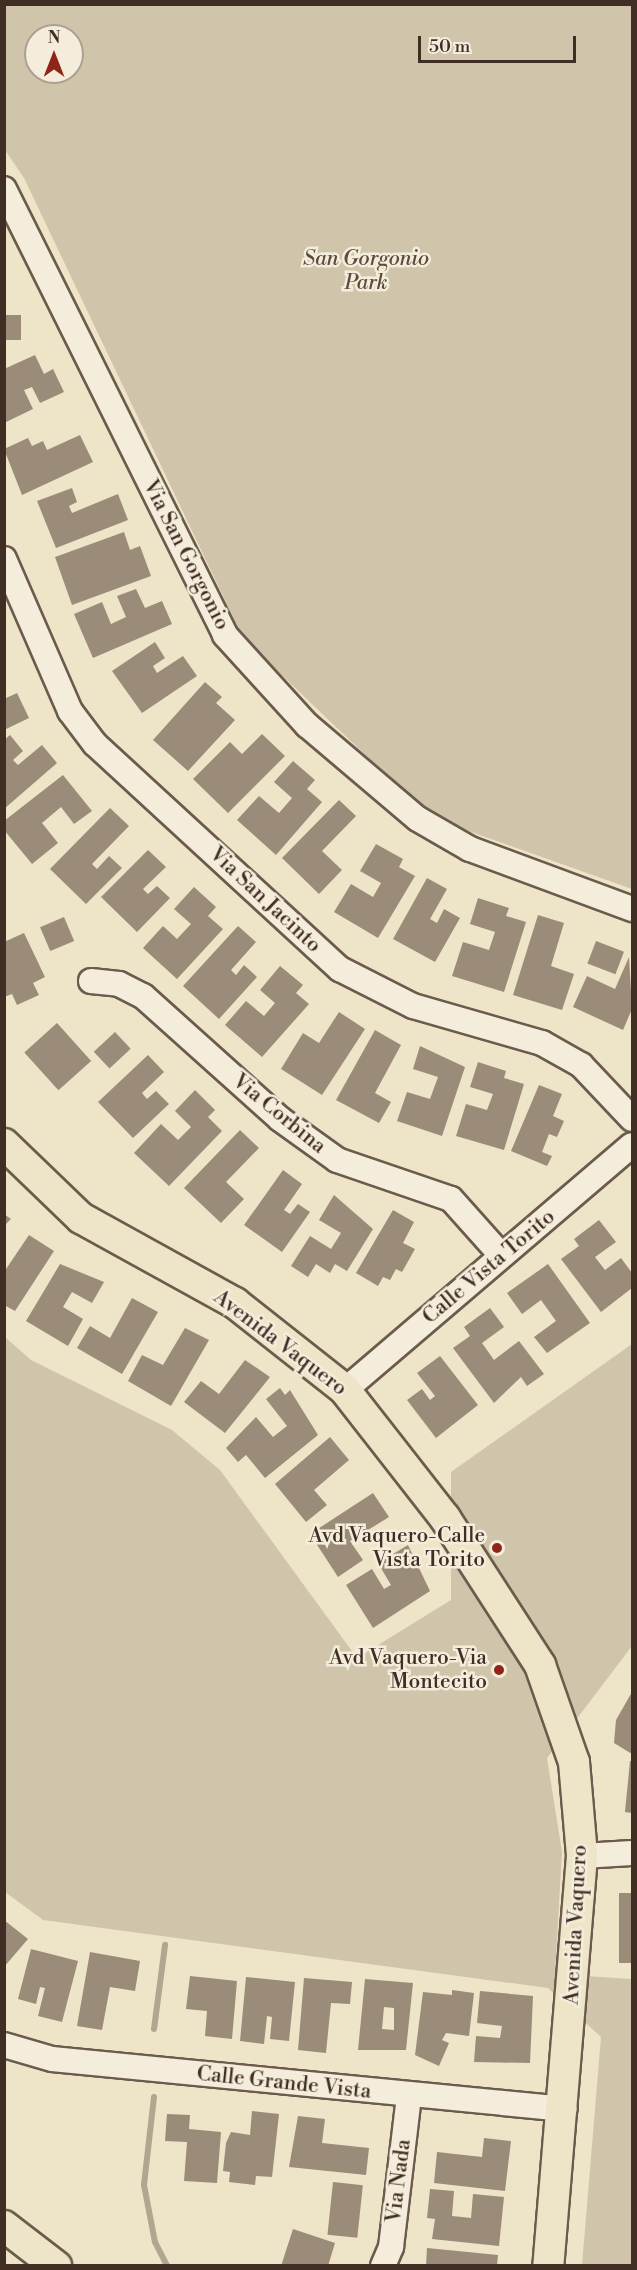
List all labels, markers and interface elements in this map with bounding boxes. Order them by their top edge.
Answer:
north arrow [24,24,84,84]
scale bar [421,24,578,62]
text: N [48,28,60,48]
text: 50 m [429,35,470,58]
park label: San Gorgonio Park [303,246,429,296]
street label: Via San Gorgonio [137,476,235,634]
street label: Via San Jacinto [204,842,326,958]
street label: Via Corbina [227,1069,331,1159]
street label: Calle Vista Torito [418,1204,560,1330]
street label: Avenida Vaquero [208,1285,352,1401]
place label: Avd Vaquero-Calle Vista Torito [308,1523,485,1573]
marker: Avd Vaquero-Calle Vista Torito [490,1541,504,1555]
place label: Avd Vaquero-Via Montecito [329,1645,487,1695]
marker: Avd Vaquero-Via Montecito [492,1663,506,1677]
street label: Avenida Vaquero [559,1844,593,2006]
street label: Calle Grande Vista [195,2061,373,2105]
street label: Via Nada [381,2138,417,2224]

